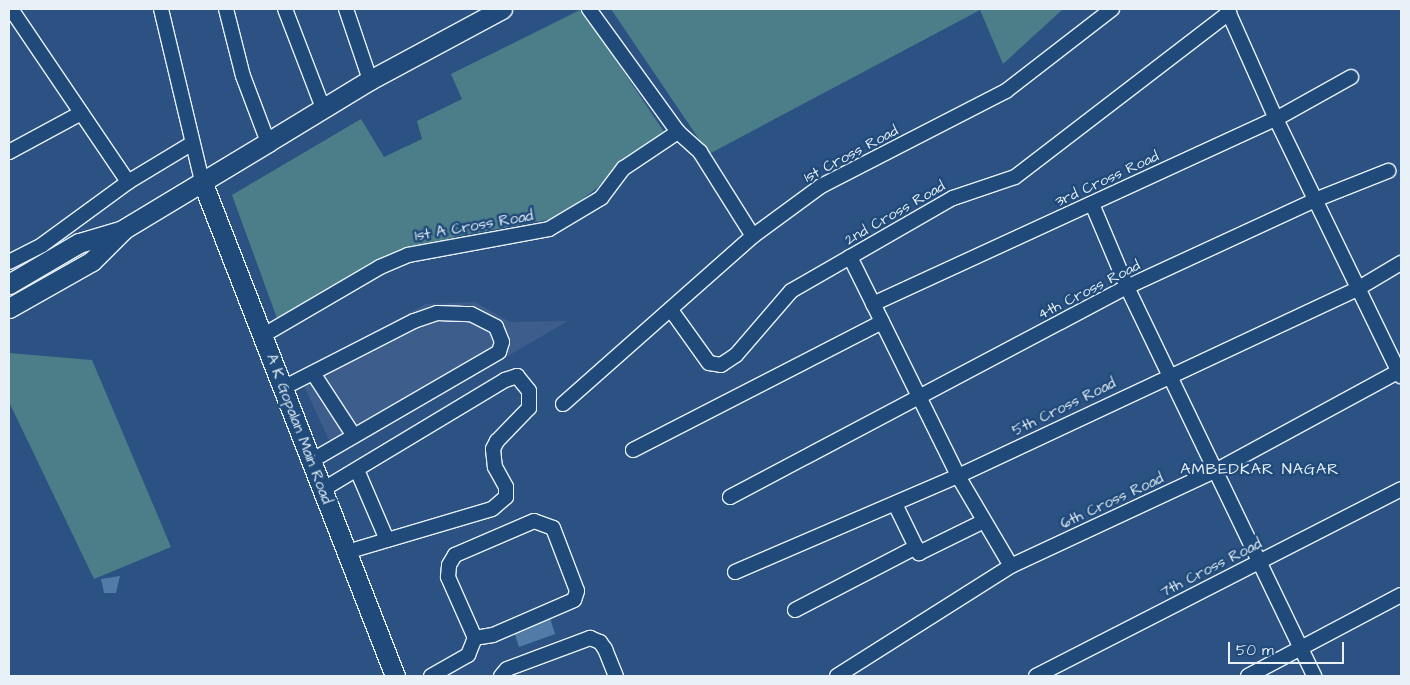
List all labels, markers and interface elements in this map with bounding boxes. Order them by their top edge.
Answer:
street label: 1st Cross Road [801,122,901,186]
street label: 3rd Cross Road [1052,147,1162,211]
street label: 2nd Cross Road [842,177,948,249]
street label: 1st A Cross Road [413,207,535,245]
street label: 4th Cross Road [1035,256,1143,324]
street label: A K Gopalan Main Road [262,351,336,507]
street label: 5th Cross Road [1009,374,1119,440]
district label: AMBEDKAR NAGAR [1179,459,1341,479]
street label: 6th Cross Road [1058,469,1166,533]
street label: 7th Cross Road [1157,535,1265,601]
scale bar [1230,632,1346,664]
text: 50 m [1236,640,1274,661]

